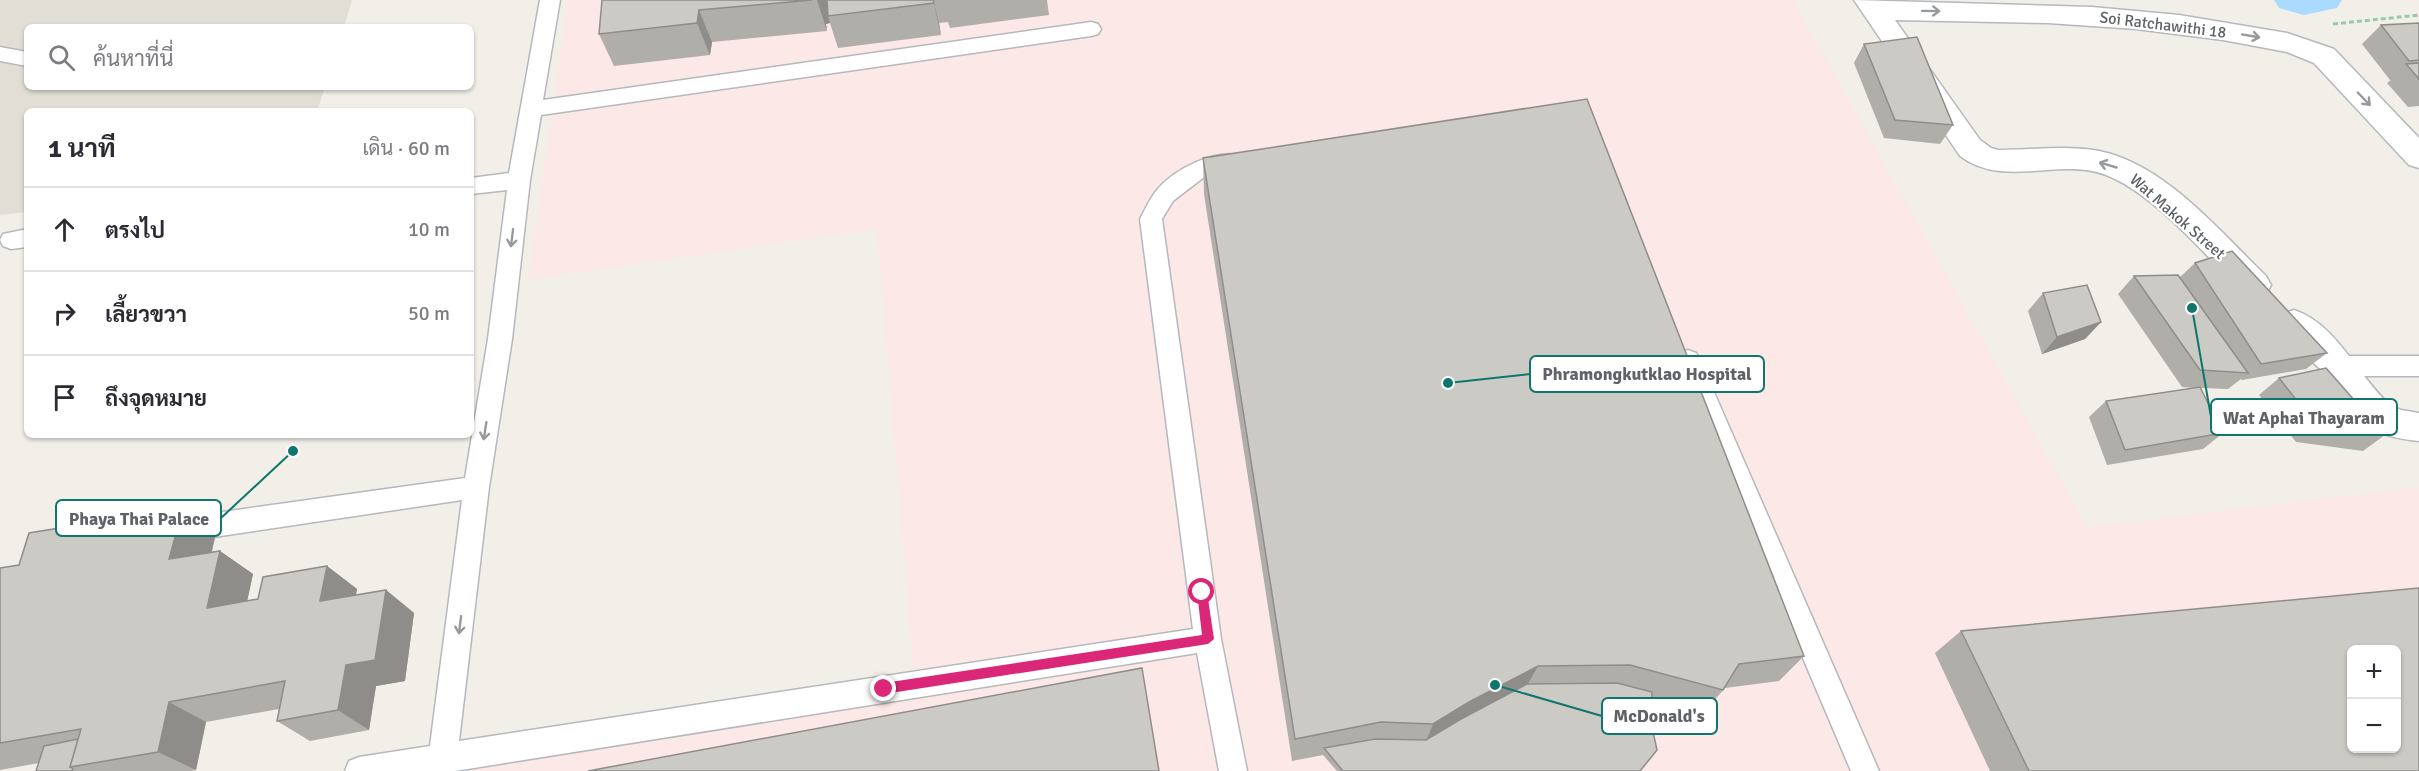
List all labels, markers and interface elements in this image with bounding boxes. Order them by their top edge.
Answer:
one-way arrow [1921,5,1941,17]
street label: Soi Ratchawithi 18 [2098,7,2227,43]
search box [24,24,474,90]
one-way arrow [2241,30,2260,41]
icon: search [45,41,78,74]
text: ค้นหาที่นี่ [93,45,173,72]
one-way arrow [2357,91,2371,106]
text: 1 นาที [48,133,116,165]
text: เดิน · 60 m [362,136,450,161]
one-way arrow [2099,158,2118,170]
street label: Wat Makok Street [2125,170,2230,264]
icon: ahead [48,213,81,246]
text: ตรงไป [105,217,165,244]
text: 10 m [408,217,450,242]
one-way arrow [506,228,517,248]
icon: right [48,297,81,330]
text: เลี้ยวขวา [105,301,187,328]
text: 50 m [408,301,450,326]
callout: Phramongkutklao Hospital [1530,356,1764,392]
text: Phramongkutklao Hospital [1542,363,1752,385]
icon: arrive [48,381,81,414]
text: ถึงจุดหมาย [105,385,207,412]
callout: Wat Aphai Thayaram [2211,399,2397,435]
text: Wat Aphai Thayaram [2223,407,2385,429]
one-way arrow [479,421,490,441]
callout: Phaya Thai Palace [56,500,221,536]
text: Phaya Thai Palace [69,508,209,530]
route start [1188,578,1214,604]
one-way arrow [454,614,465,634]
map controls [2347,645,2401,753]
button: + [2347,645,2401,699]
route end [870,675,896,701]
callout: McDonald's [1602,698,1717,734]
button: − [2347,699,2401,753]
text: McDonald's [1613,705,1705,727]

